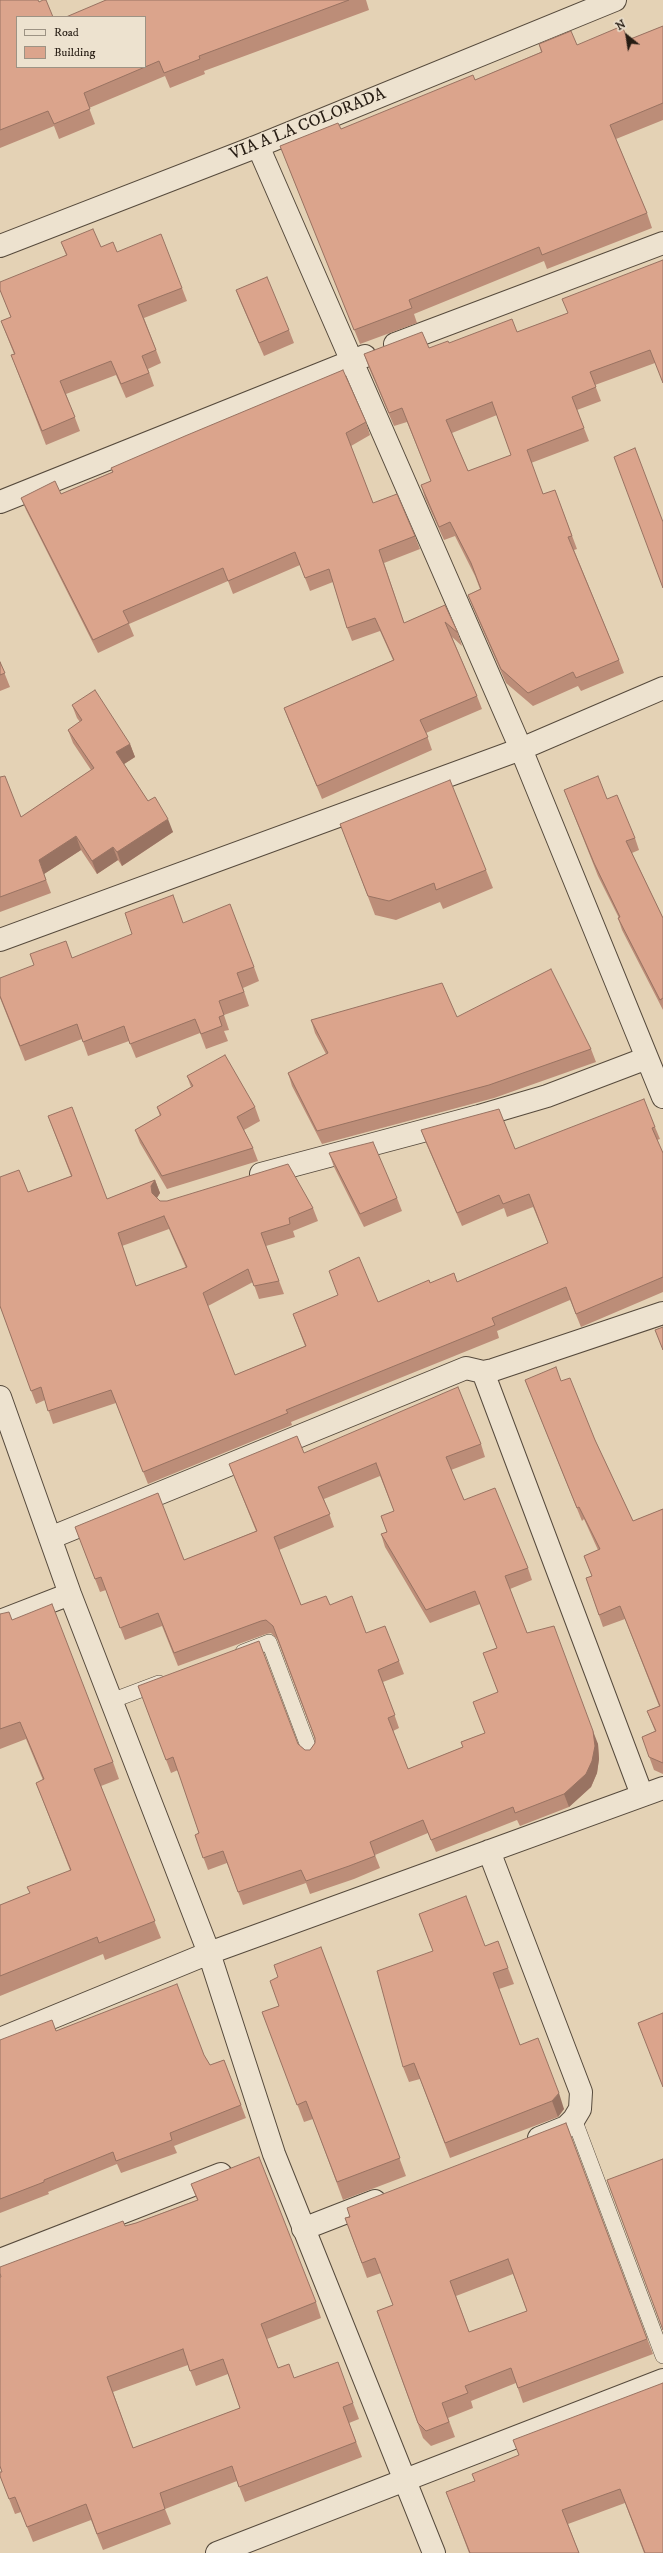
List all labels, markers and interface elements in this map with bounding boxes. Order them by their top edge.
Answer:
legend [16,16,146,68]
north arrow [607,16,647,56]
text: N [614,17,628,34]
text: Road [54,25,79,40]
text: Building [54,45,95,60]
street label: VIA A LA COLORADA [227,84,389,166]

